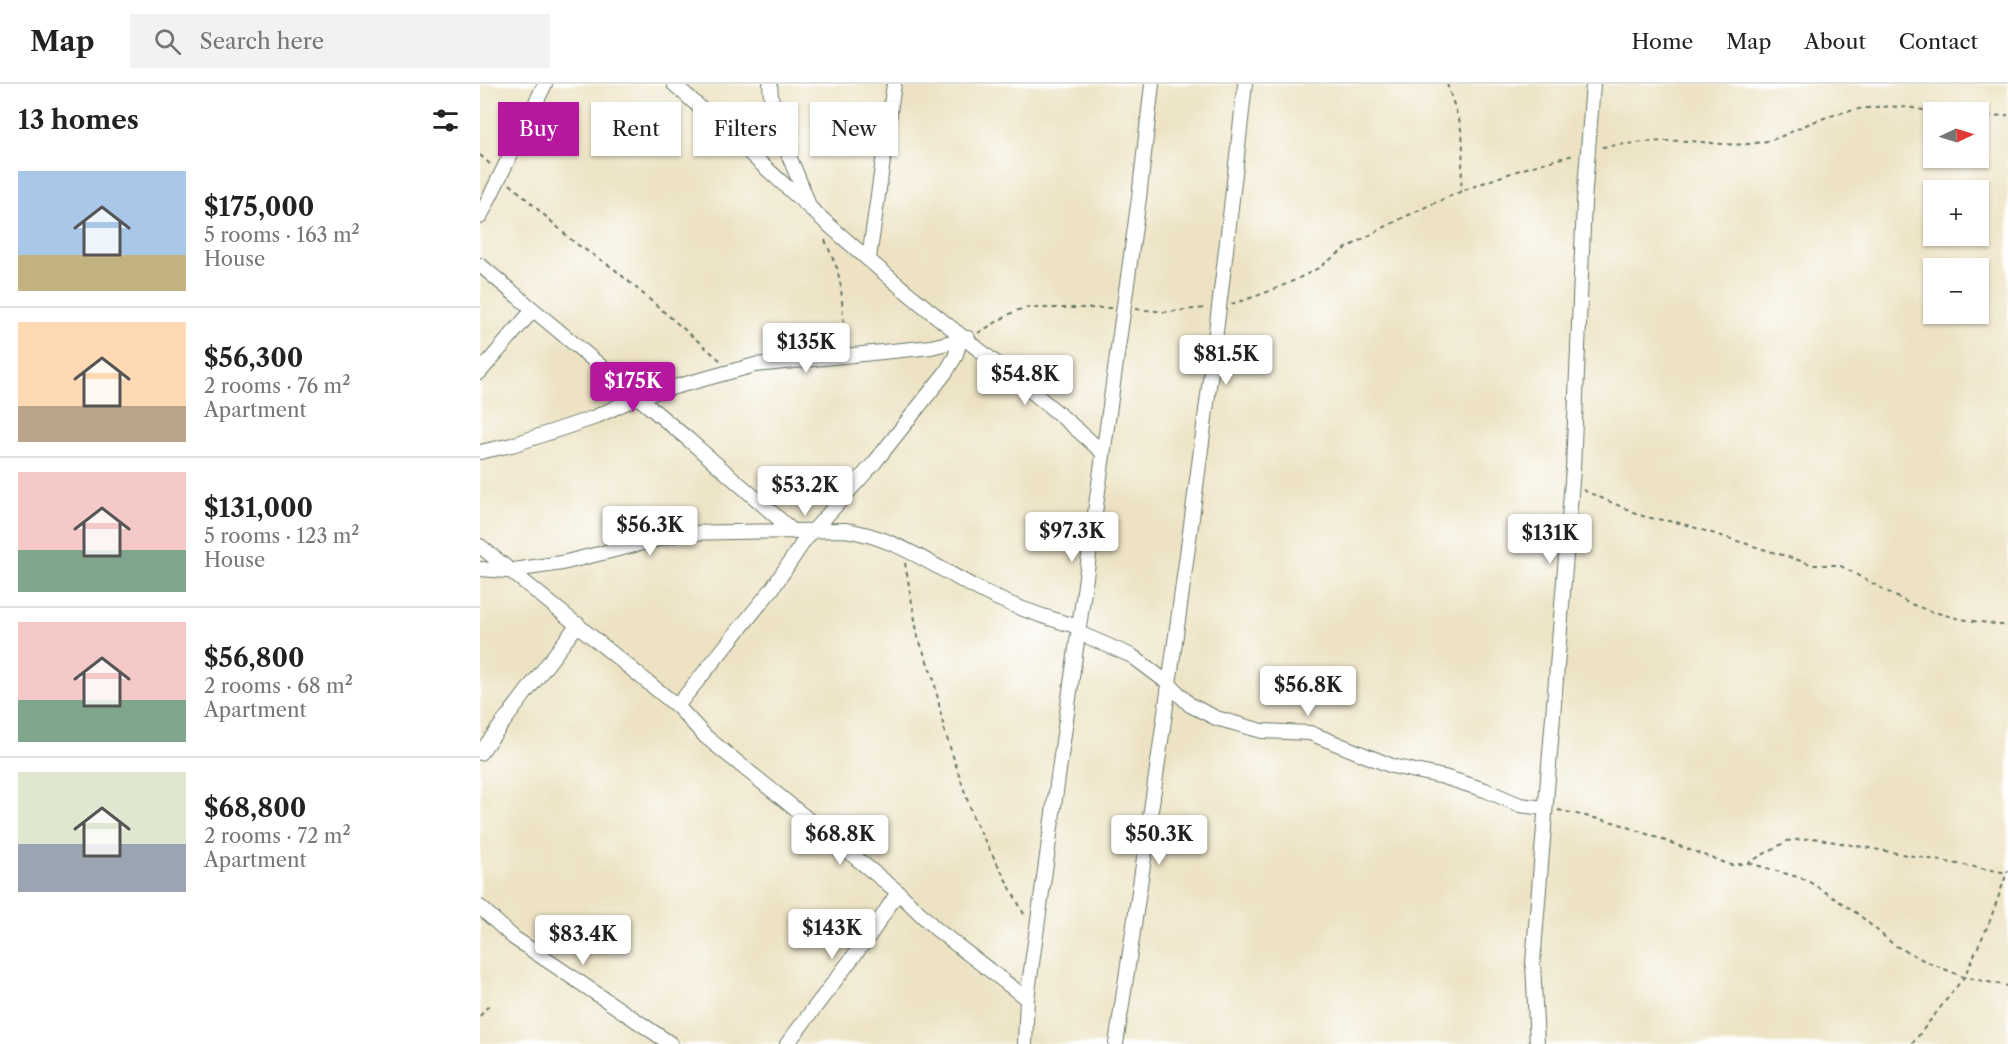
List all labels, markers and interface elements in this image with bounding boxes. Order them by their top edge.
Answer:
search box [130,14,550,68]
text: Map [30,24,94,58]
icon: search [151,25,184,58]
text: Search here [199,28,324,55]
text: Home [1632,29,1693,54]
text: Map [1726,29,1771,54]
text: About [1804,29,1866,54]
text: Contact [1899,29,1978,54]
chip: Buy [498,102,579,156]
chip: Rent [591,102,681,156]
chip: Filters [693,102,798,156]
chip: New [810,102,898,156]
north arrow [1923,102,1989,168]
map controls [1923,102,1989,324]
text: 13 homes [18,104,139,136]
icon: filters [429,104,462,137]
button: + [1923,180,1989,246]
text: $175,000 [204,191,314,223]
icon: home [66,195,138,267]
text: 5 rooms · 163 m² [204,223,360,247]
text: House [204,247,265,271]
button: − [1923,258,1989,324]
pin: $135K [764,323,848,374]
text: $135K [777,330,835,354]
pin: $81.5K [1177,335,1275,386]
text: $56,300 [204,342,303,374]
text: $81.5K [1193,342,1259,366]
icon: home [66,346,138,418]
pin: $54.8K [976,355,1074,406]
pin: $175K [591,362,675,413]
text: $54.8K [991,362,1059,386]
text: $175K [604,369,662,393]
text: 2 rooms · 76 m² [204,374,350,398]
text: Apartment [204,398,307,422]
pin: $53.2K [756,466,854,517]
text: $53.2K [772,473,838,497]
text: $131,000 [204,492,313,524]
icon: home [66,496,138,568]
pin: $56.3K [601,506,699,557]
pin: $97.3K [1023,512,1121,563]
text: $56.3K [617,513,683,537]
pin: $131K [1508,514,1592,565]
text: $97.3K [1039,519,1105,543]
text: $131K [1522,521,1578,545]
text: 5 rooms · 123 m² [204,524,360,548]
text: House [204,548,265,572]
text: $56,800 [204,642,305,674]
icon: home [66,646,138,718]
pin: $56.8K [1259,666,1357,717]
text: $56.8K [1274,673,1342,697]
text: 2 rooms · 68 m² [204,674,353,698]
text: Apartment [204,698,307,722]
text: $68,800 [204,792,306,824]
icon: home [66,796,138,868]
pin: $68.8K [791,815,889,866]
pin: $50.3K [1110,815,1208,866]
text: $68.8K [805,822,875,846]
text: $50.3K [1125,822,1193,846]
text: 2 rooms · 72 m² [204,824,351,848]
text: Apartment [204,848,307,872]
pin: $143K [790,909,874,960]
pin: $83.4K [534,915,632,966]
text: $143K [802,916,862,940]
text: $83.4K [549,922,617,946]

